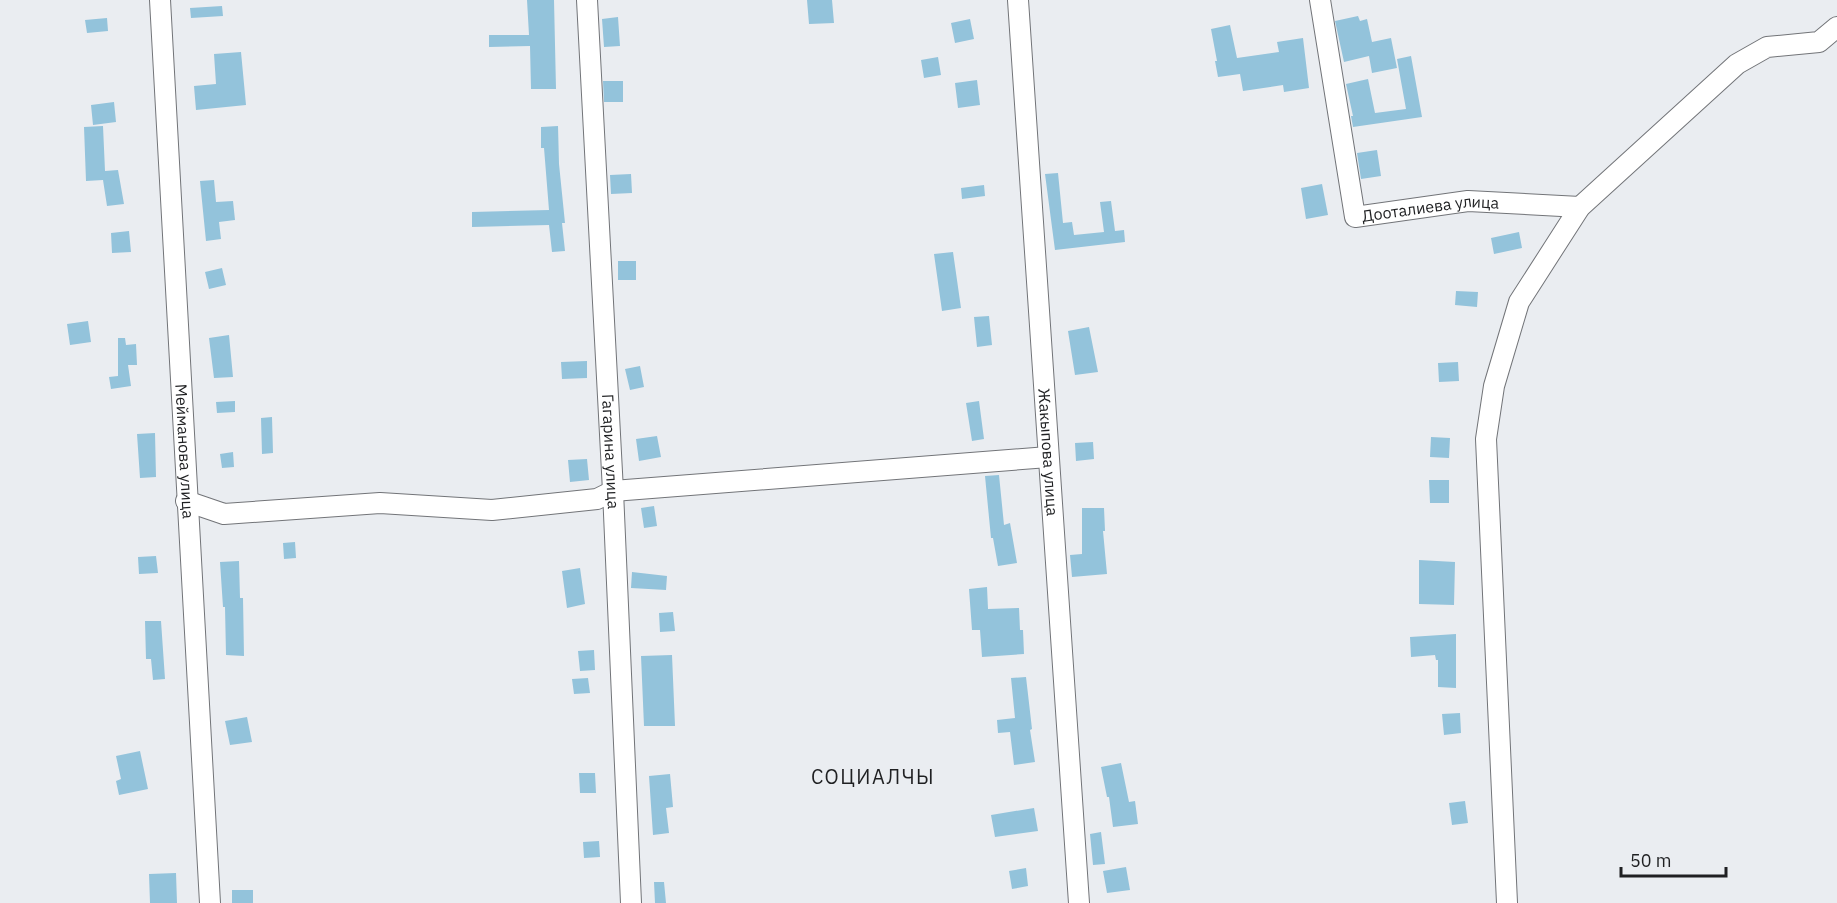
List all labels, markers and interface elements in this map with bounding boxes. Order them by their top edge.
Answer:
street label: Дооталиева улица [1361,191,1500,226]
street label: Мейманова улица [171,383,199,520]
street label: Жакыпова улица [1034,387,1063,517]
street label: Гагарина улица [598,393,624,510]
district label: СОЦИАЛЧЫ [811,763,935,790]
scale bar [1621,840,1726,878]
text: 50 m [1630,849,1672,872]

